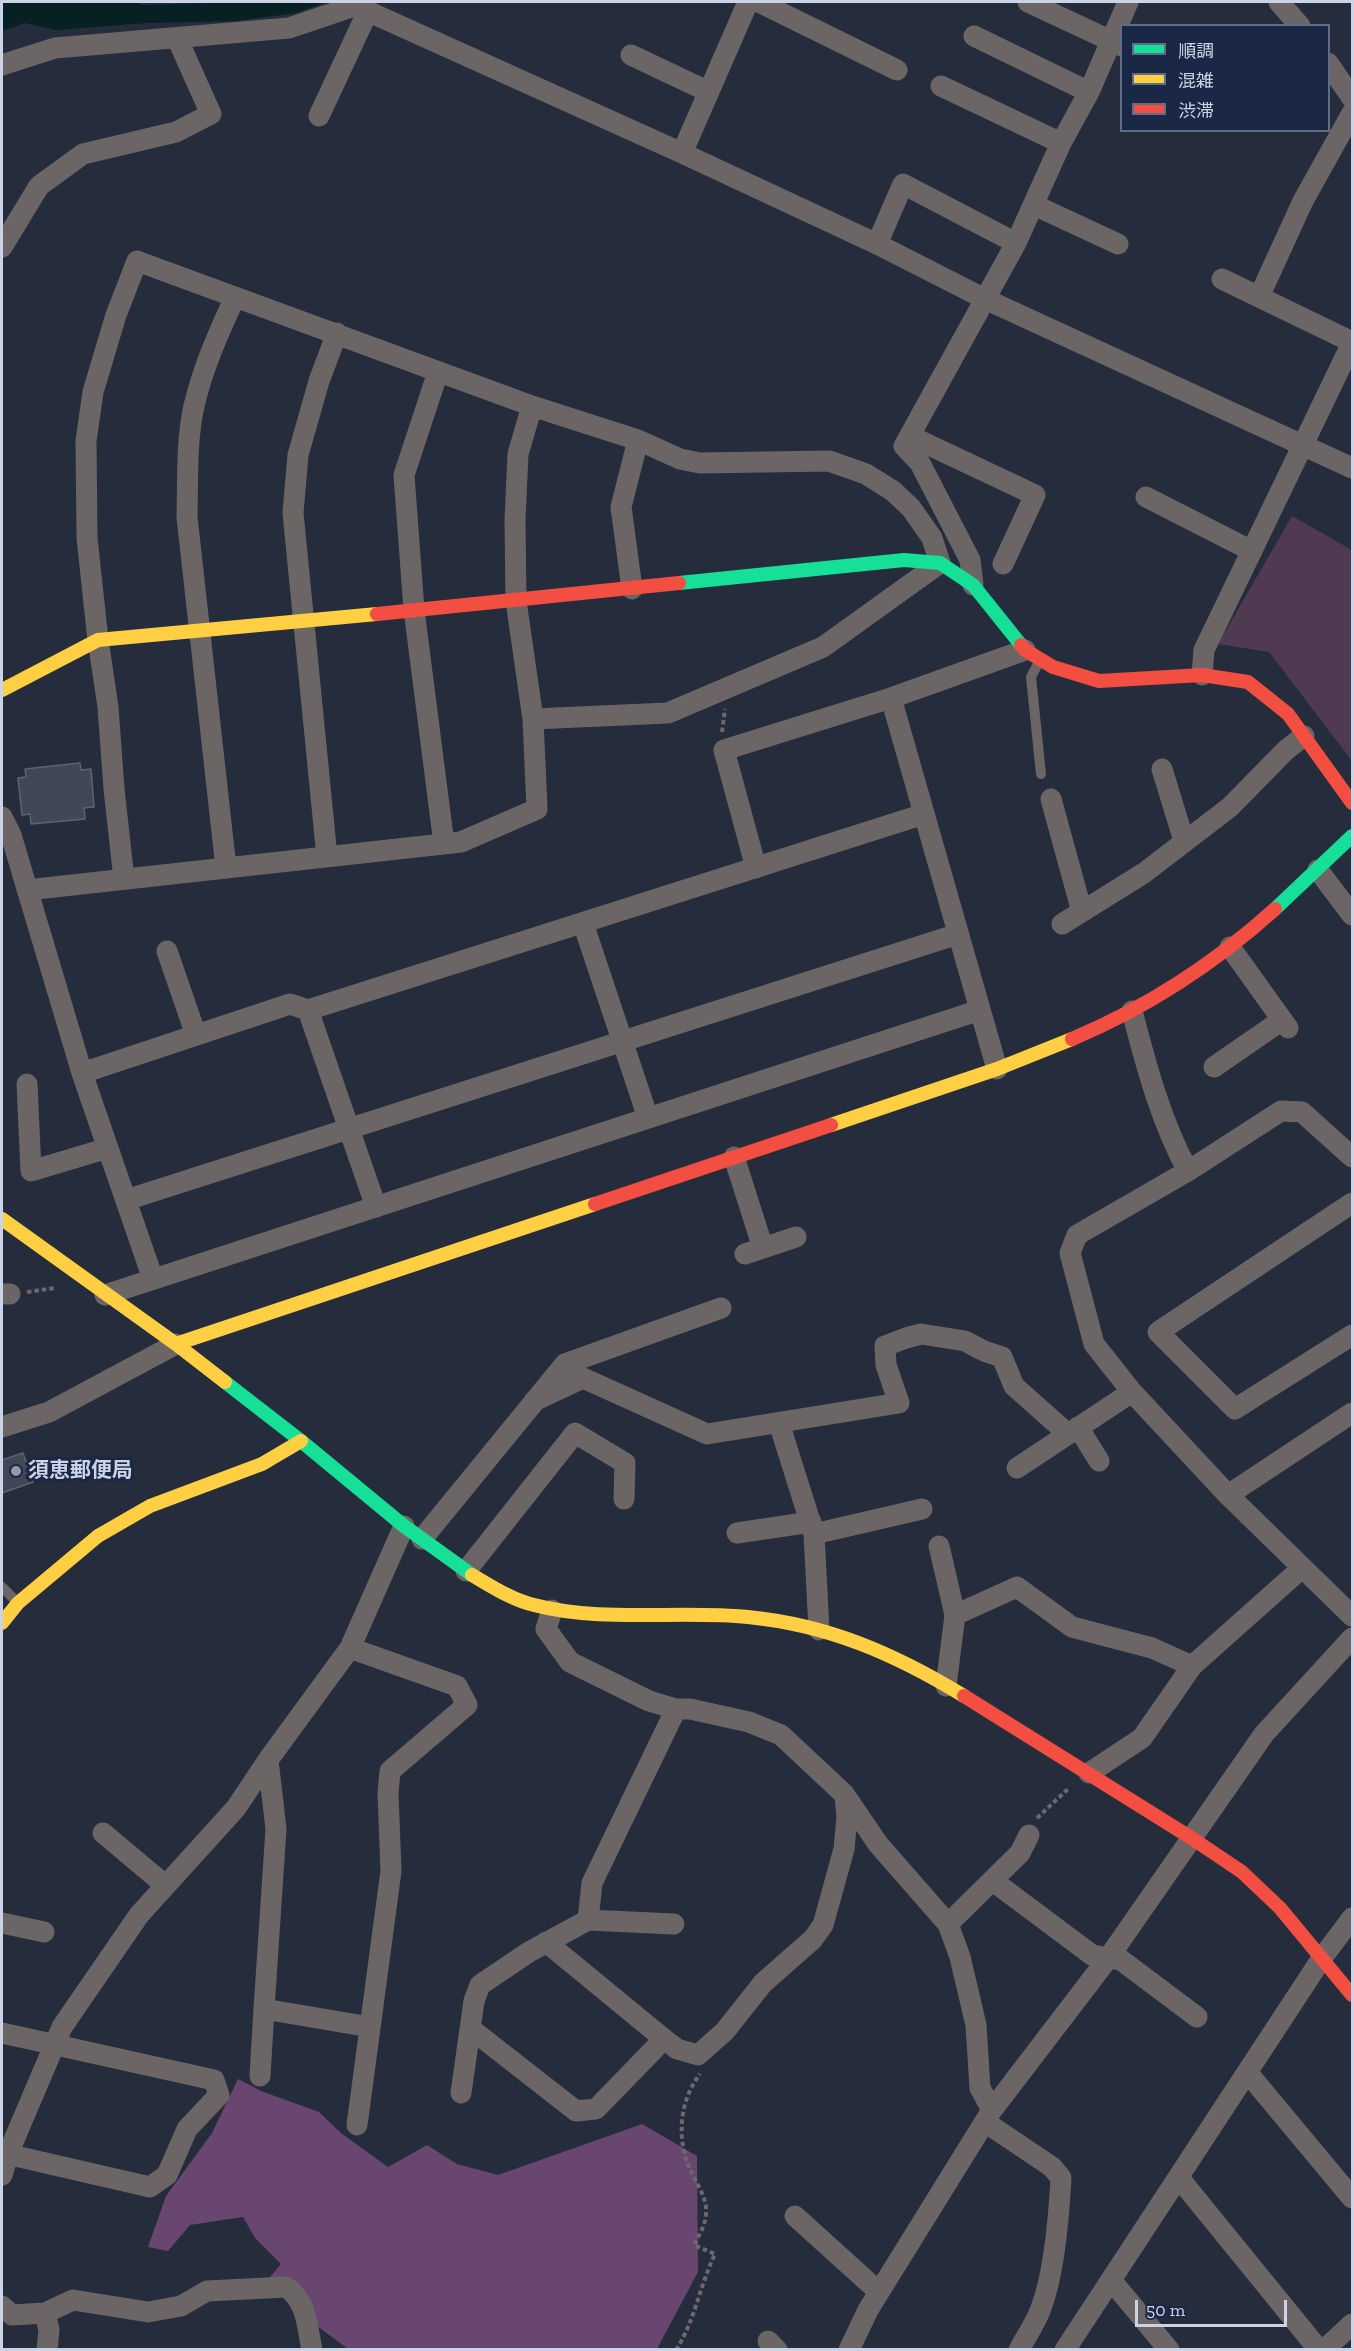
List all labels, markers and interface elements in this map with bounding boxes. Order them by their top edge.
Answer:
legend [1120,24,1330,132]
text: 順調 [1178,40,1214,62]
text: 混雑 [1178,70,1214,92]
text: 渋滞 [1178,100,1214,122]
place label: 須恵郵便局 [28,1458,133,1484]
marker: 須恵郵便局 [9,1464,23,1478]
scale bar [1138,2288,1290,2326]
text: 50 m [1146,2299,1185,2321]

